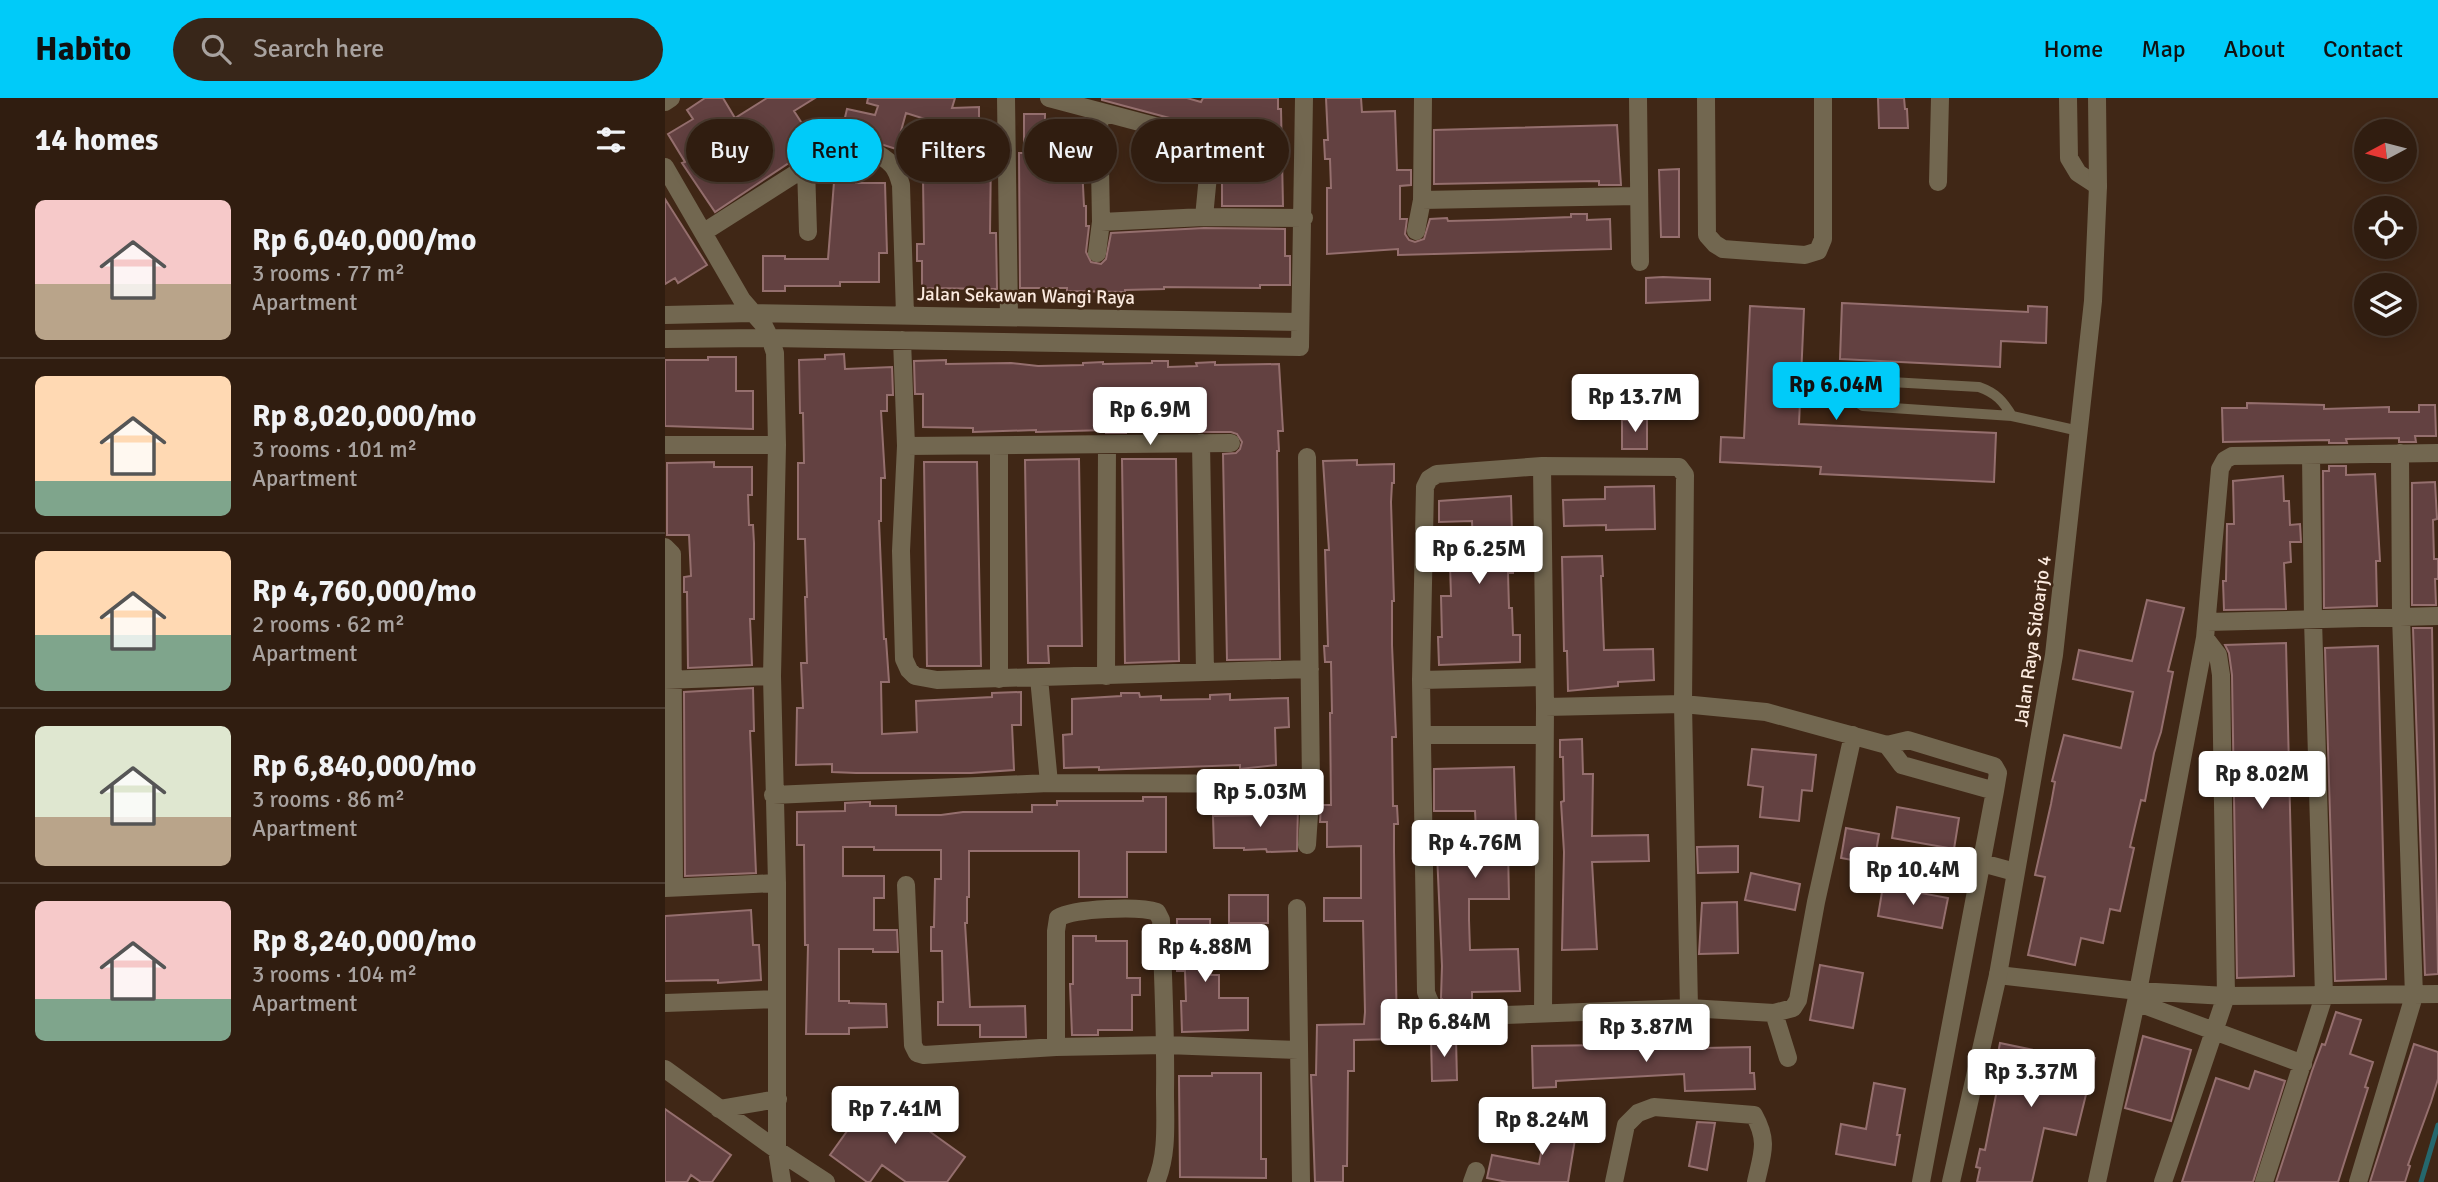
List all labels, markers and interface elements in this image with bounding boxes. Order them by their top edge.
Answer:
search box [173,18,663,81]
text: Habito [35,29,131,70]
icon: search [197,30,235,68]
text: Search here [253,33,384,65]
text: Home [2043,34,2103,64]
text: Map [2141,34,2186,64]
text: About [2224,34,2285,64]
text: Contact [2323,34,2403,64]
chip: Buy [686,119,773,182]
chip: Rent [787,119,882,182]
chip: Filters [896,119,1010,182]
chip: New [1024,119,1117,182]
chip: Apartment [1131,119,1289,182]
north arrow [2354,119,2417,182]
map controls [2354,119,2417,336]
icon: filters [592,121,630,159]
text: 14 homes [35,122,158,159]
button: locate [2354,196,2417,259]
text: Rp 6,040,000/mo [252,222,476,259]
icon: home [91,228,175,312]
text: 3 rooms · 77 m² [252,259,405,288]
button: layers [2354,273,2417,336]
street label: Jalan Sekawan Wangi Raya [917,282,1135,310]
text: Apartment [252,288,357,317]
pin: Rp 6.04M [1764,362,1908,422]
text: Rp 6.04M [1789,370,1883,399]
pin: Rp 13.7M [1563,374,1707,434]
text: Rp 13.7M [1588,382,1682,411]
pin: Rp 6.9M [1085,388,1215,447]
text: Rp 6.9M [1109,395,1191,424]
text: Rp 8,020,000/mo [252,398,476,435]
icon: home [91,404,175,488]
text: 3 rooms · 101 m² [252,435,417,464]
text: Apartment [252,464,357,493]
pin: Rp 6.25M [1407,526,1551,586]
text: Rp 6.25M [1432,534,1526,563]
street label: Jalan Raya Sidoarjo 4 [2009,554,2057,728]
text: Rp 4,760,000/mo [252,573,476,610]
icon: home [91,579,175,663]
text: 2 rooms · 62 m² [252,610,405,639]
text: Apartment [252,639,357,668]
text: Rp 6,840,000/mo [252,748,476,785]
pin: Rp 8.02M [2190,752,2334,811]
icon: home [91,754,175,838]
text: Rp 8.02M [2215,759,2309,788]
pin: Rp 5.03M [1188,770,1332,829]
text: Rp 5.03M [1213,777,1307,806]
text: 3 rooms · 86 m² [252,785,405,814]
text: Apartment [252,814,357,843]
pin: Rp 4.76M [1403,820,1547,880]
text: Rp 4.76M [1428,828,1522,857]
pin: Rp 10.4M [1841,848,1985,907]
text: Rp 10.4M [1866,855,1960,884]
text: Rp 8,240,000/mo [252,923,476,960]
pin: Rp 4.88M [1133,924,1277,984]
icon: home [91,929,175,1013]
text: Rp 4.88M [1158,932,1252,961]
text: 3 rooms · 104 m² [252,960,417,989]
text: Apartment [252,989,357,1018]
pin: Rp 6.84M [1372,1000,1516,1059]
pin: Rp 3.87M [1574,1004,1718,1064]
text: Rp 6.84M [1397,1007,1491,1036]
text: Rp 3.87M [1599,1012,1693,1041]
pin: Rp 3.37M [1959,1049,2103,1109]
text: Rp 3.37M [1984,1057,2078,1086]
pin: Rp 7.41M [823,1086,967,1146]
text: Rp 7.41M [848,1094,942,1123]
pin: Rp 8.24M [1470,1098,1614,1157]
text: Rp 8.24M [1495,1105,1589,1134]

